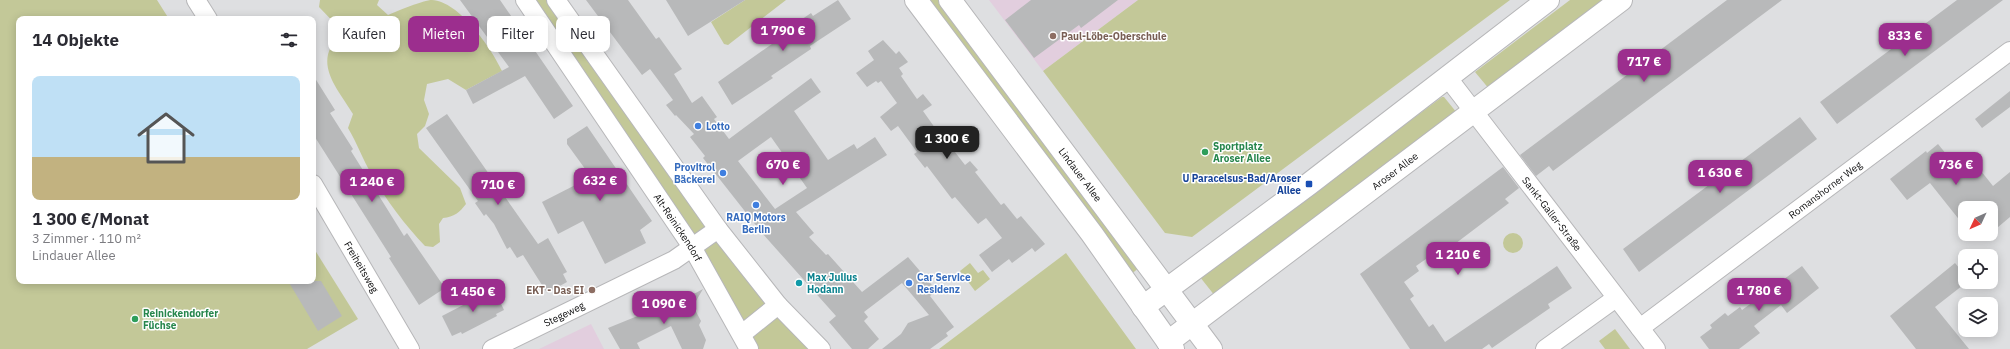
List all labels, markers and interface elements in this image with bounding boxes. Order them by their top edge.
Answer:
chip: Kaufen [328,16,400,52]
chip: Mieten [408,16,479,52]
chip: Filter [487,16,548,52]
chip: Neu [556,16,610,52]
pin: 1 790 € [746,18,820,52]
text: 1 790 € [760,22,806,39]
pin: 833 € [1877,23,1933,57]
text: 833 € [1888,27,1922,44]
text: 14 Objekte [32,29,119,51]
icon: filters [278,29,300,51]
place label: Paul-Löbe-Oberschule [1061,30,1167,43]
marker: Paul-Löbe-Oberschule [1048,31,1058,41]
pin: 717 € [1616,49,1672,83]
text: 717 € [1627,53,1661,70]
icon: home [130,102,202,174]
place label: Lotto [706,120,730,133]
marker: Lotto [693,121,703,131]
pin: 1 300 € [910,126,984,160]
text: 1 300 € [924,130,970,147]
place label: Sportplatz Aroser Allee [1213,140,1271,165]
street label: Lindauer Allee [1056,145,1105,205]
marker: Sportplatz Aroser Allee [1200,147,1210,157]
street label: Aroser Allee [1369,149,1421,193]
pin: 670 € [755,152,811,186]
pin: 736 € [1928,152,1984,186]
text: 670 € [766,156,800,173]
text: 736 € [1939,156,1973,173]
street label: Romanshorner Weg [1786,157,1865,221]
pin: 1 630 € [1683,160,1757,194]
place label: Provitrol Bäckerei [674,161,715,186]
text: 1 630 € [1697,164,1743,181]
pin: 632 € [572,168,628,202]
marker: Provitrol Bäckerei [718,168,728,178]
pin: 1 240 € [335,169,409,203]
pin: 710 € [470,172,526,206]
text: 632 € [583,172,617,189]
place label: U Paracelsus-Bad/Aroser Allee [1182,172,1301,197]
text: 1 240 € [349,173,395,190]
street label: Sankt-Galler-Straße [1520,174,1585,254]
text: 710 € [481,176,515,193]
marker: U Paracelsus-Bad/Aroser Allee [1304,179,1314,189]
street label: Alt-Reinickendorf [651,191,705,264]
marker: RAIQ Motors Berlin [751,200,761,210]
north arrow [1958,201,1998,241]
map controls [1958,201,1998,337]
text: 1 300 €/Monat [32,208,149,230]
place label: RAIQ Motors Berlin [726,211,786,236]
text: 3 Zimmer · 110 m² [32,230,141,247]
street label: Freiheitsweg [341,239,382,295]
pin: 1 210 € [1421,242,1495,276]
text: 1 210 € [1435,246,1481,263]
text: Lindauer Allee [32,247,116,264]
button: locate [1958,249,1998,289]
place label: Max Julius Hodann [807,271,857,296]
place label: Car Service Residenz [917,271,971,296]
marker: Max Julius Hodann [794,278,804,288]
marker: Car Service Residenz [904,278,914,288]
pin: 1 780 € [1722,278,1796,312]
pin: 1 450 € [436,279,510,313]
text: 1 780 € [1736,282,1782,299]
text: 1 450 € [450,283,496,300]
place label: EKT - Das EI [526,284,584,297]
marker: EKT - Das EI [587,285,597,295]
pin: 1 090 € [627,291,701,325]
text: 1 090 € [641,295,687,312]
button: layers [1958,297,1998,337]
street label: Stegeweg [541,298,587,329]
place label: Reinickendorfer Füchse [143,307,218,332]
marker: Reinickendorfer Füchse [130,314,140,324]

